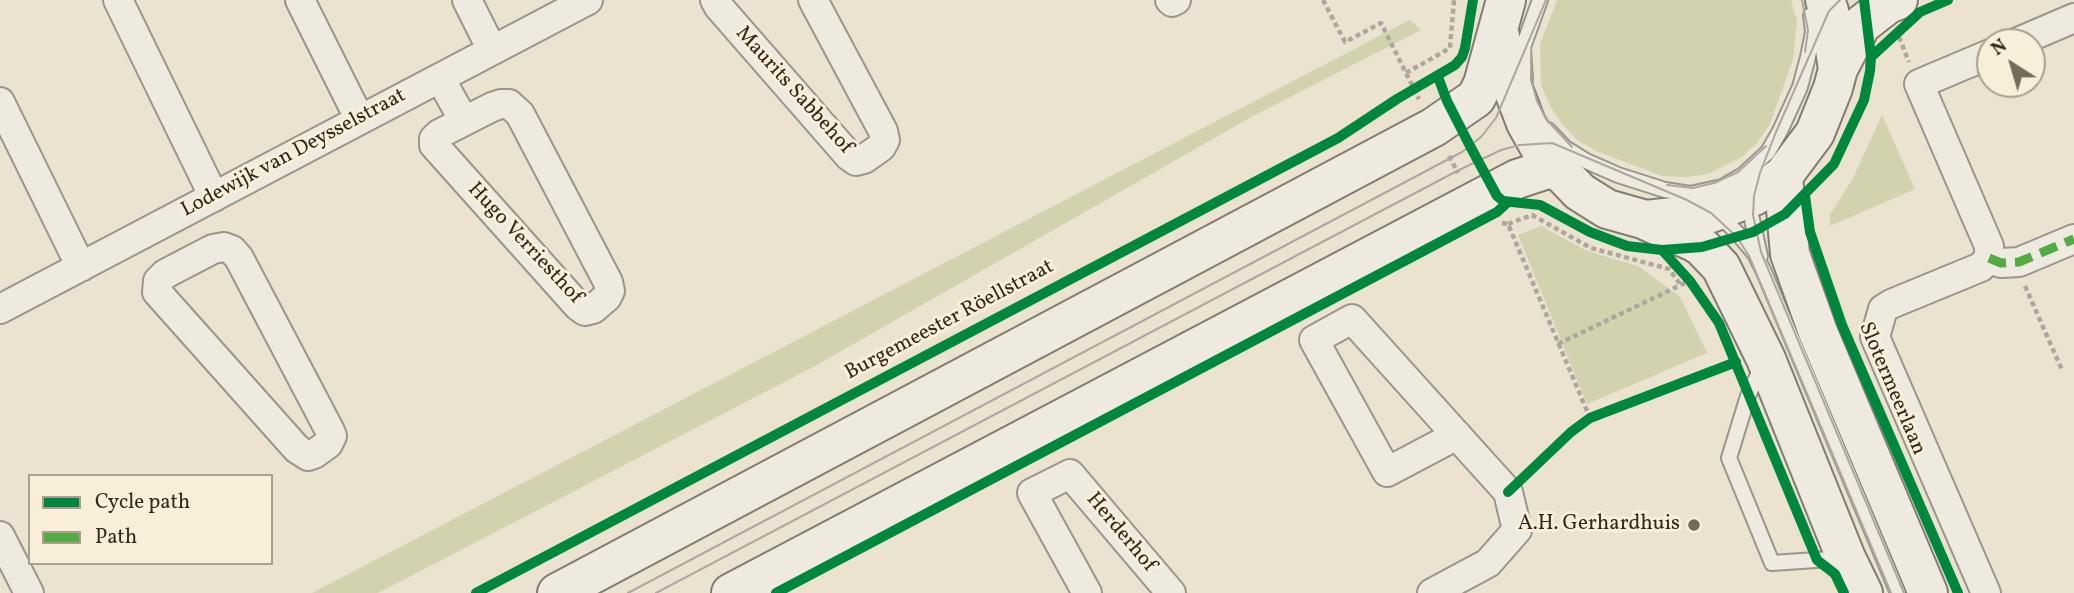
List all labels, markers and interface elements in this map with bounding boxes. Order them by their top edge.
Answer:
street label: Maurits Sabbehof [729,22,857,160]
north arrow [1976,28,2046,98]
text: N [1986,33,2013,62]
street label: Lodewijk van Deysselstraat [177,84,411,224]
street label: Hugo Verriesthof [461,178,587,310]
street label: Burgemeester Röellstraat [841,255,1059,387]
street label: Slotermeerlaan [1852,319,1930,459]
legend [28,474,273,565]
text: Cycle path [95,488,190,517]
street label: Herderhof [1079,488,1161,578]
place label: A.H. Gerhardhuis [1518,512,1680,538]
marker: A.H. Gerhardhuis [1686,517,1702,533]
text: Path [95,523,137,552]

